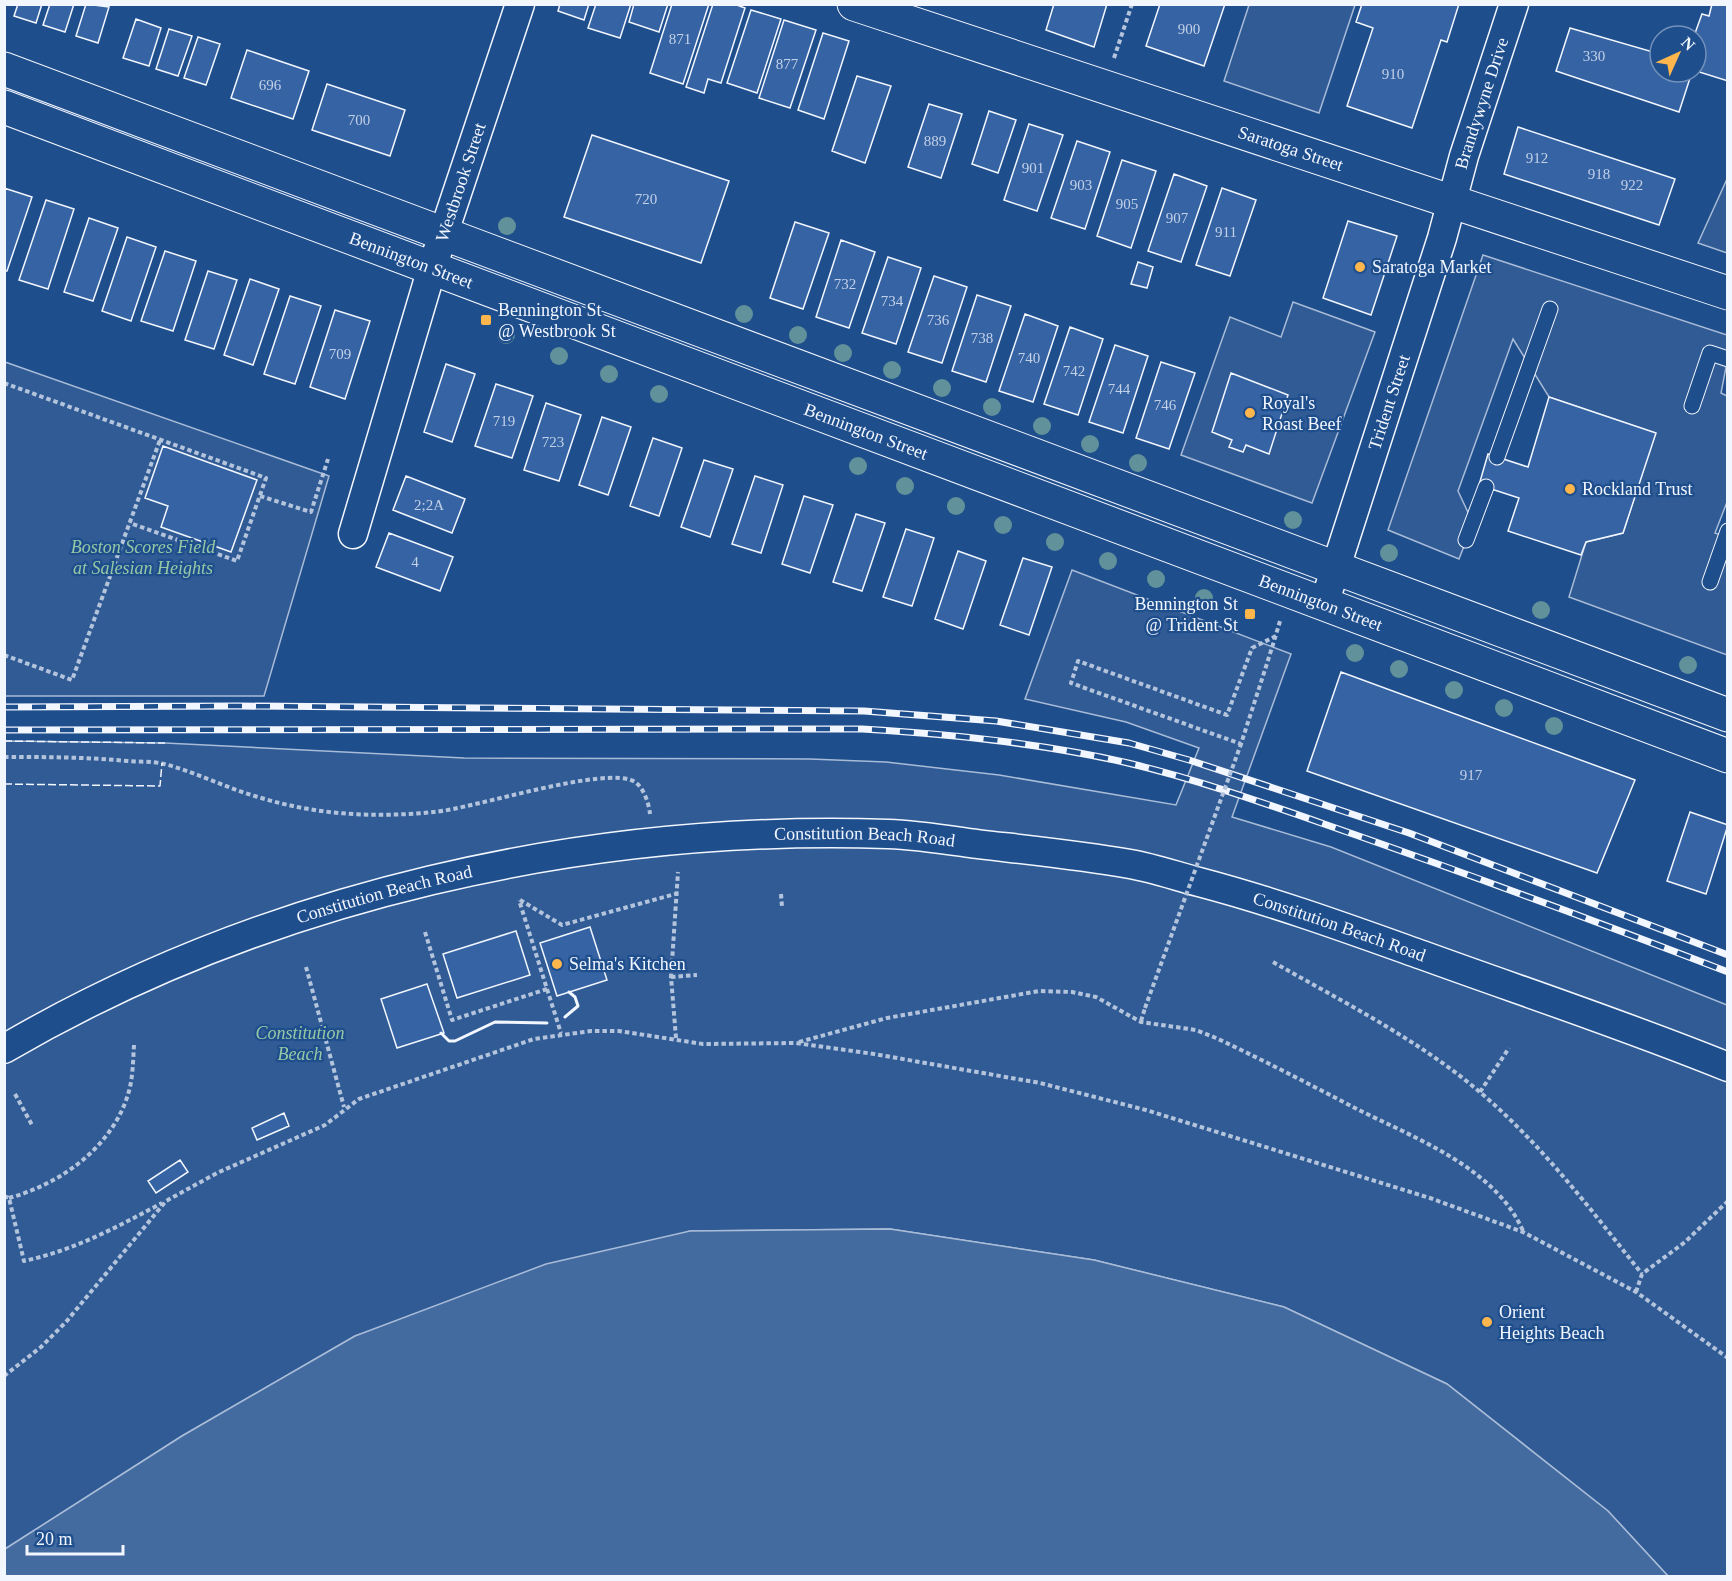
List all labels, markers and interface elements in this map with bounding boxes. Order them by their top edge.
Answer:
house number: 900 [1178,21,1200,37]
north arrow [1648,24,1708,84]
house number: 871 [669,31,691,47]
text: N [1678,34,1699,54]
street label: Brandywyne Drive [1451,35,1512,171]
house number: 330 [1583,48,1605,64]
house number: 877 [776,56,799,72]
house number: 910 [1382,66,1404,82]
house number: 696 [259,77,282,93]
house number: 700 [348,112,370,128]
street label: Westbrook Street [432,120,490,244]
street label: Saratoga Street [1236,122,1346,175]
house number: 889 [924,133,946,149]
house number: 912 [1526,150,1548,166]
house number: 901 [1022,160,1044,176]
house number: 918 [1588,166,1610,182]
house number: 903 [1070,177,1092,193]
house number: 922 [1621,177,1643,193]
house number: 720 [635,191,657,207]
house number: 905 [1116,196,1138,212]
house number: 907 [1166,210,1189,226]
house number: 911 [1215,224,1237,240]
street label: Bennington Street [346,228,476,293]
place label: Saratoga Market [1372,257,1491,277]
marker: Saratoga Market [1353,260,1367,274]
house number: 732 [834,276,856,292]
house number: 734 [881,293,904,309]
place label: Bennington St @ Westbrook St [498,300,616,341]
house number: 736 [927,312,950,328]
marker: Bennington St @ Westbrook St [479,313,493,327]
house number: 738 [971,330,993,346]
house number: 709 [329,346,351,362]
house number: 740 [1018,350,1040,366]
street label: Trident Street [1364,352,1414,452]
house number: 742 [1063,363,1085,379]
house number: 744 [1108,381,1131,397]
place label: Royal's Roast Beef [1262,393,1341,434]
house number: 746 [1154,397,1177,413]
street label: Bennington Street [801,399,931,464]
marker: Royal's Roast Beef [1243,406,1257,420]
house number: 719 [493,413,515,429]
house number: 723 [542,434,564,450]
place label: Rockland Trust [1582,479,1693,499]
marker: Rockland Trust [1563,482,1577,496]
house number: 2;2A [414,497,444,513]
park label: Boston Scores Field at Salesian Heights [71,537,216,578]
house number: 4 [411,554,419,570]
street label: Bennington Street [1256,570,1385,635]
place label: Bennington St @ Trident St [1134,594,1238,635]
marker: Bennington St @ Trident St [1243,607,1257,621]
house number: 917 [1460,767,1483,783]
street label: Constitution Beach Road [774,823,956,851]
street label: Constitution Beach Road [294,861,474,928]
street label: Constitution Beach Road [1251,888,1428,965]
place label: Selma's Kitchen [569,954,686,974]
marker: Selma's Kitchen [550,957,564,971]
park label: Constitution Beach [255,1023,345,1064]
place label: Orient Heights Beach [1499,1302,1604,1343]
marker: Orient Heights Beach [1480,1315,1494,1329]
scale bar [27,1518,123,1556]
text: 20 m [36,1529,73,1549]

